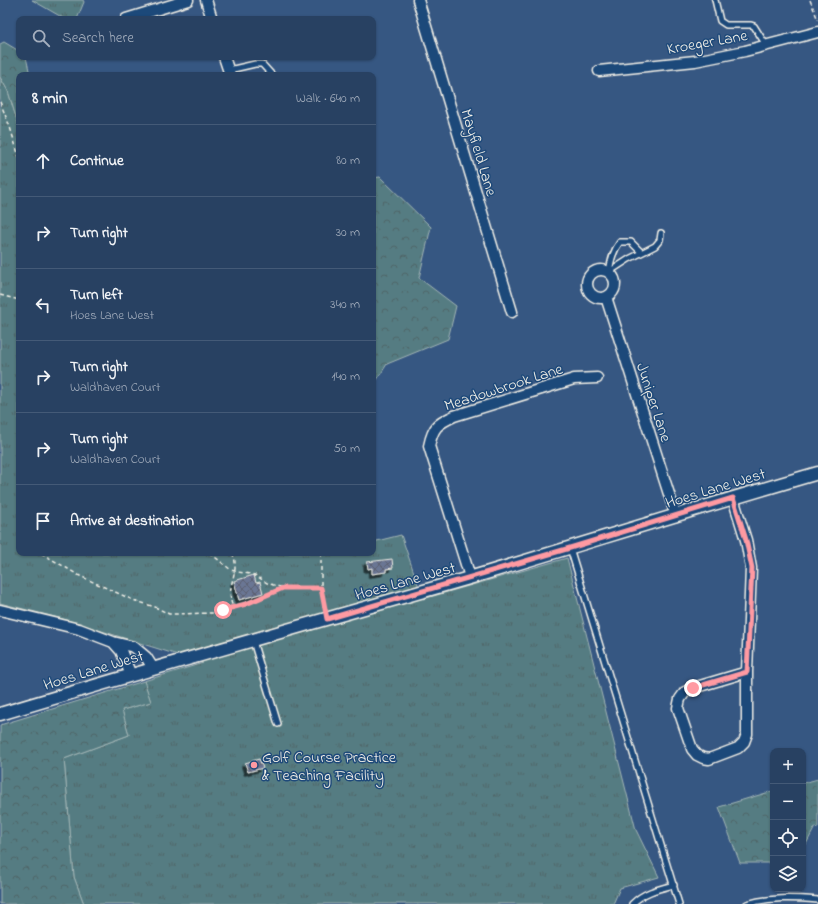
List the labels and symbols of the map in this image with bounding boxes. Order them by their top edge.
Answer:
street label: Kroeger Lane [665,24,750,62]
street label: Mayfield Lane [453,106,503,200]
street label: Meadowbrook Lane [441,357,567,418]
street label: Juniper Lane [629,360,677,446]
street label: Hoes Lane West [663,462,769,516]
street label: Hoes Lane West [352,556,459,608]
route start [214,601,232,619]
street label: Hoes Lane West [41,644,147,698]
route end [684,679,702,697]
place label: Golf Course Practice & Teaching Facility [262,746,397,788]
marker: Golf Course Practice & Teaching Facility [249,760,259,770]

